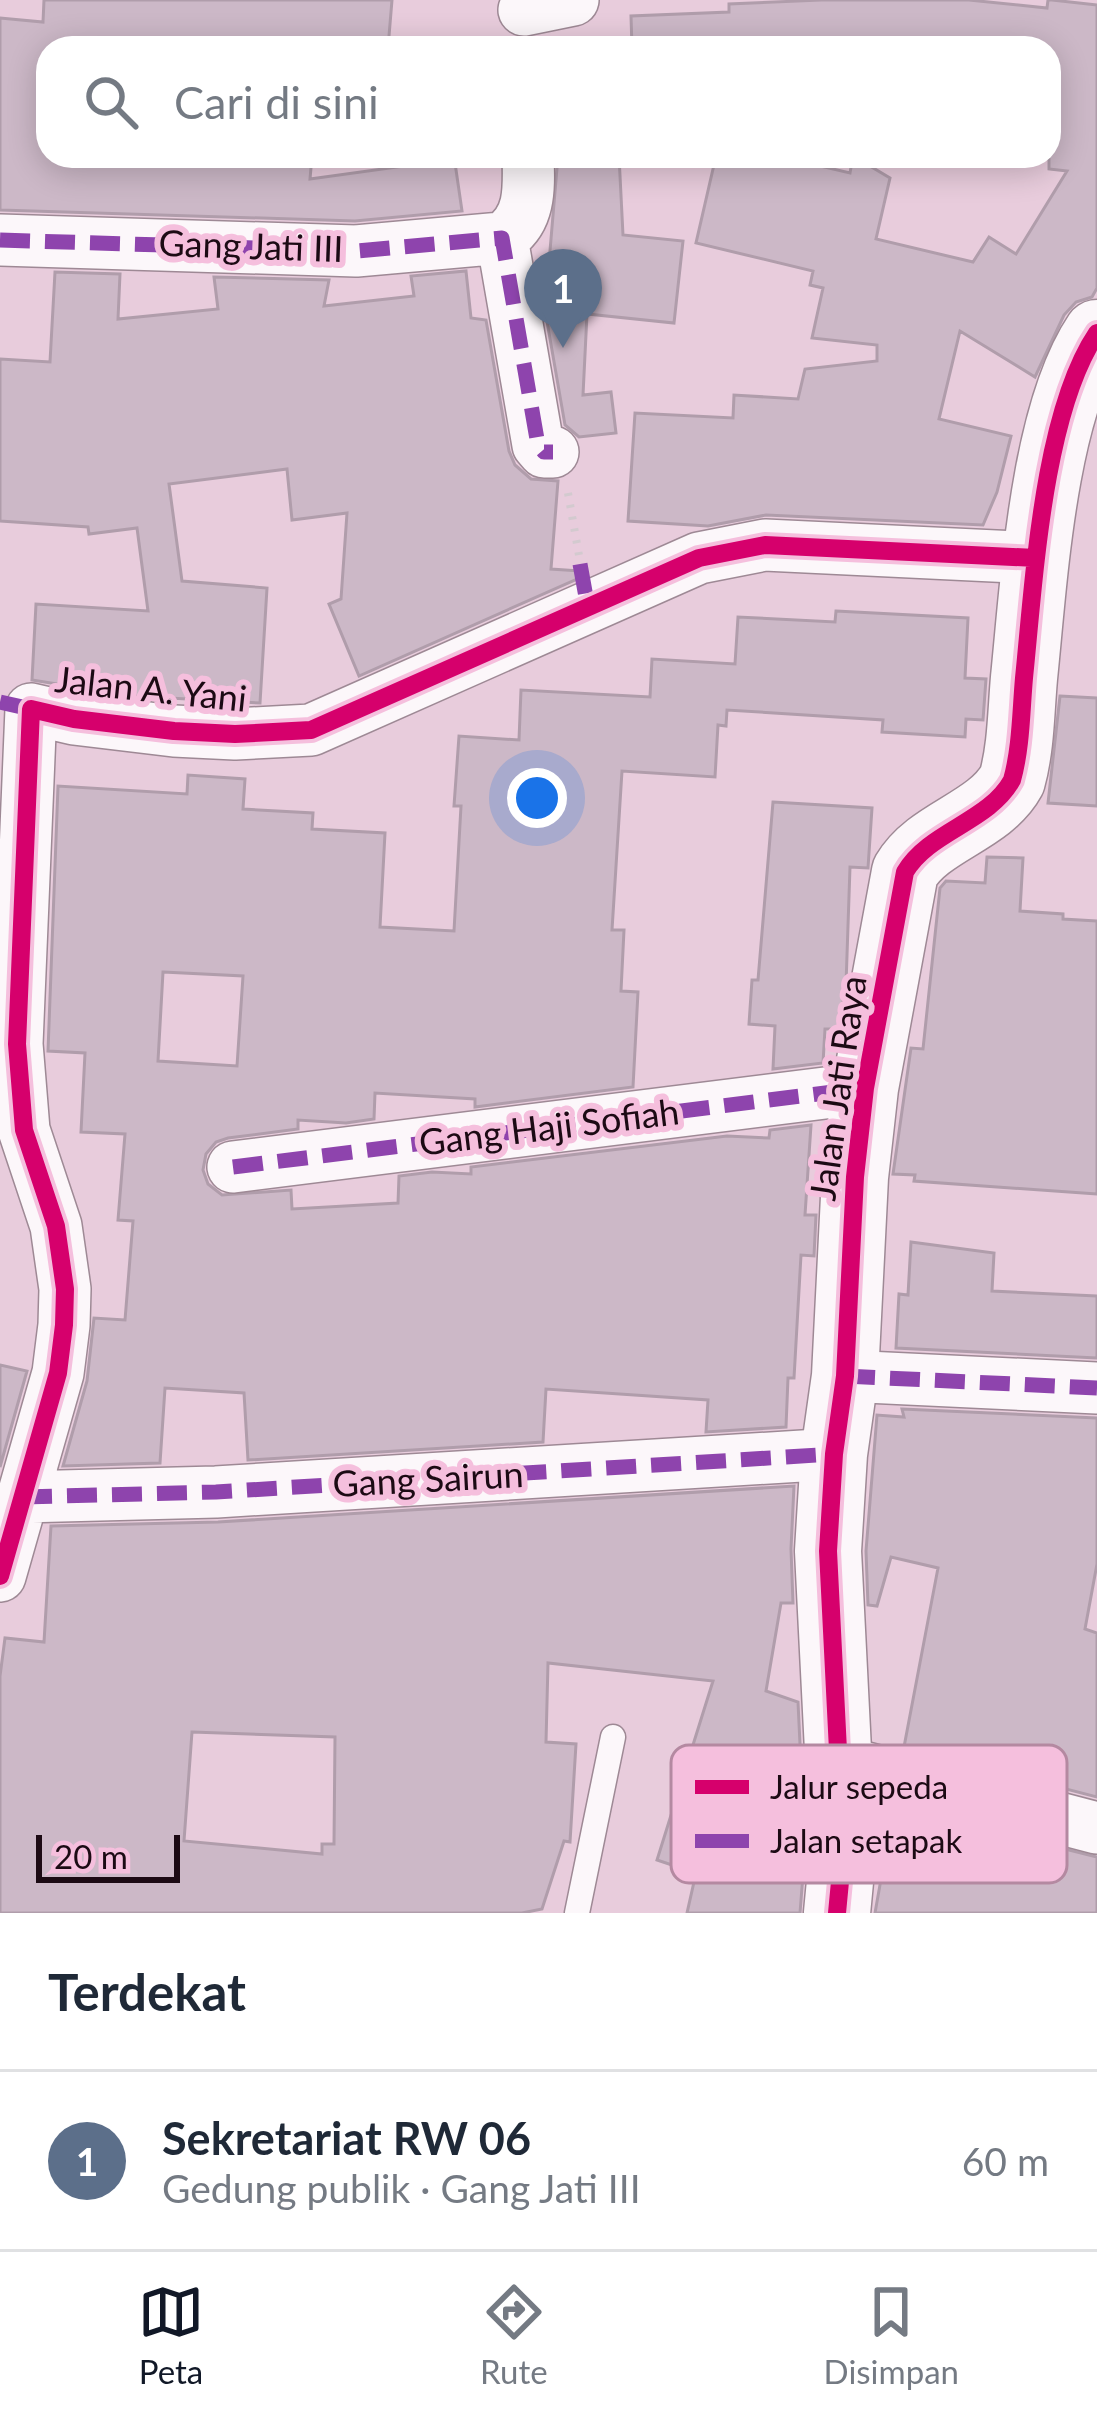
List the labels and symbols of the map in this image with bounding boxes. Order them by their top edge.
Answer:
street label: Gang Jati III [158,220,344,270]
pin: 1 [524,249,602,348]
street label: Jalan A. Yani [53,656,249,720]
your location [507,768,567,828]
street label: Jalan Jati Raya [799,973,875,1203]
street label: Gang Haji Sofiah [416,1088,681,1164]
street label: Gang Sairun [331,1451,525,1505]
legend [671,1745,1067,1883]
text: Jalur sepeda [770,1766,948,1806]
text: Jalan setapak [770,1820,962,1860]
scale bar [36,1829,180,1882]

